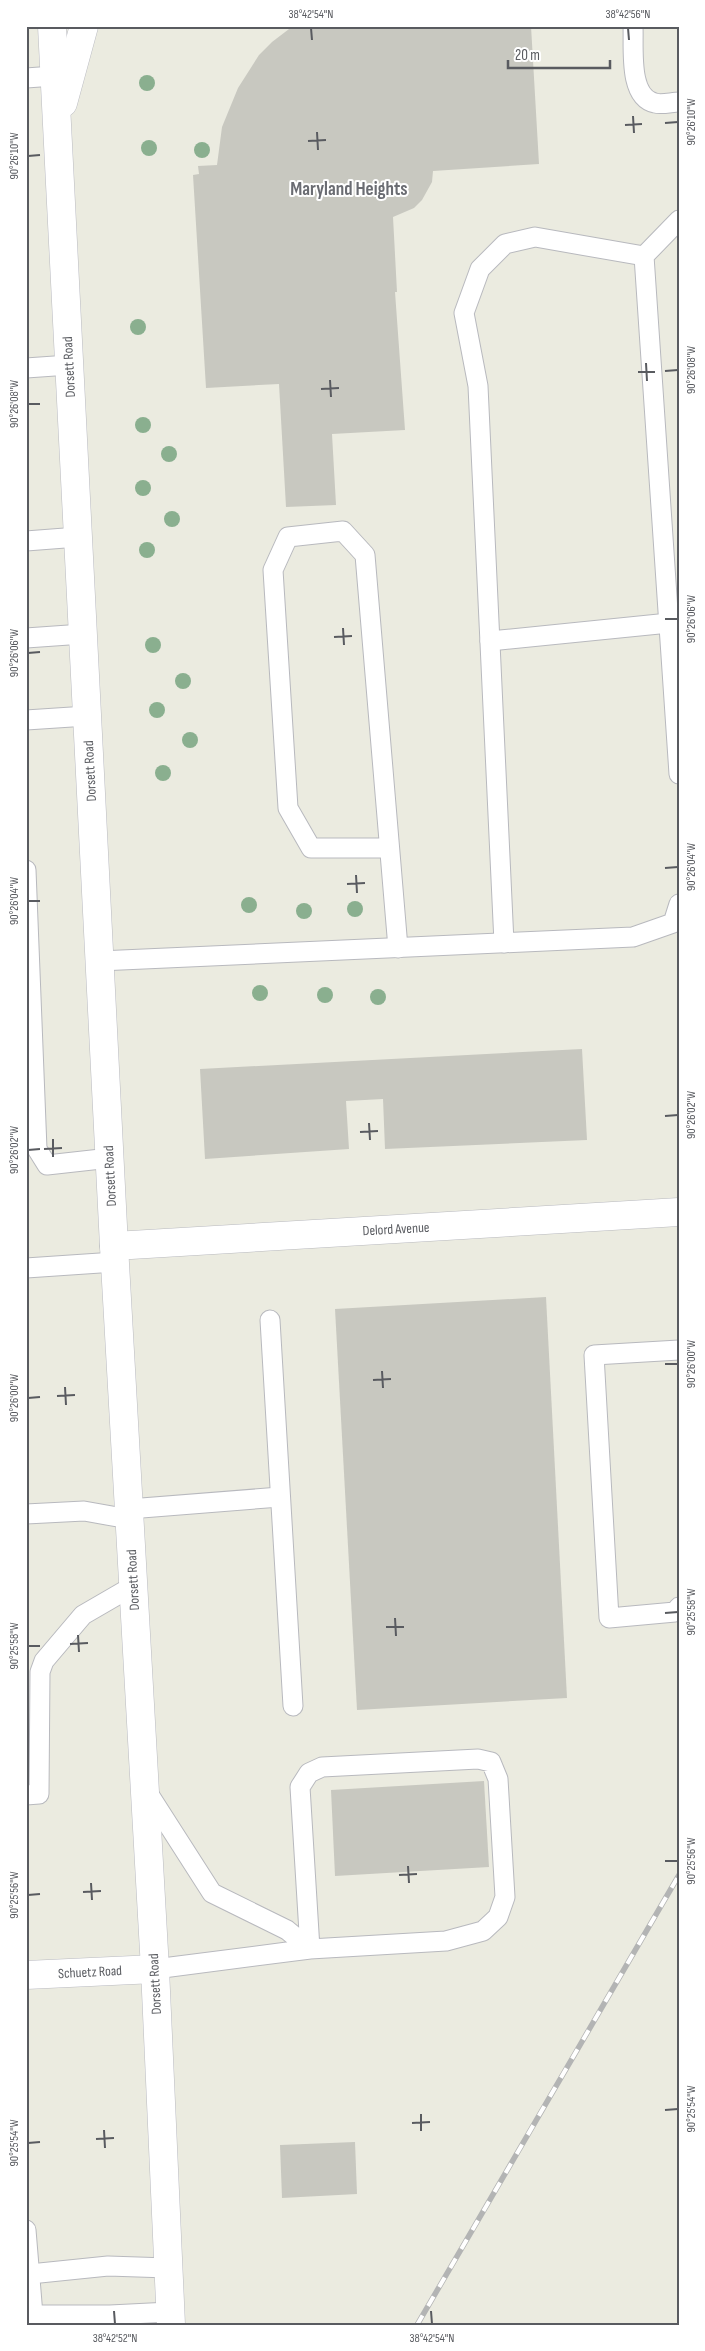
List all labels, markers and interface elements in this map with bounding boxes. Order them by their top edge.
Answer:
text: 38°42'54"N [289,7,333,22]
text: 38°42'56"N [605,7,651,22]
scale bar [508,38,610,70]
text: 20 m [515,46,540,65]
text: 90°26'10"W [684,98,699,146]
text: 90°26'10"W [7,132,22,180]
district label: Maryland Heights [290,178,408,201]
street label: Dorsett Road [59,336,79,398]
text: 90°26'08"W [684,346,699,394]
text: 90°26'08"W [7,380,22,428]
text: 90°26'06"W [684,595,699,643]
text: 90°26'06"W [7,629,22,677]
street label: Dorsett Road [80,740,100,802]
text: 90°26'04"W [684,843,699,891]
text: 90°26'04"W [7,877,22,925]
text: 90°26'02"W [684,1091,699,1139]
text: 90°26'02"W [7,1126,22,1174]
street label: Dorsett Road [100,1145,120,1207]
street label: Delord Avenue [362,1219,430,1239]
text: 90°26'00"W [684,1340,699,1388]
text: 90°26'00"W [7,1374,22,1422]
street label: Dorsett Road [123,1549,143,1611]
text: 90°25'58"W [684,1588,699,1636]
text: 90°25'58"W [7,1622,22,1670]
text: 90°25'56"W [684,1837,699,1885]
text: 90°25'56"W [7,1871,22,1919]
street label: Dorsett Road [145,1953,165,2015]
street label: Schuetz Road [58,1962,123,1982]
text: 90°25'54"W [684,2085,699,2133]
text: 90°25'54"W [7,2119,22,2167]
text: 38°42'52"N [93,2331,137,2346]
text: 38°42'54"N [410,2331,454,2346]

